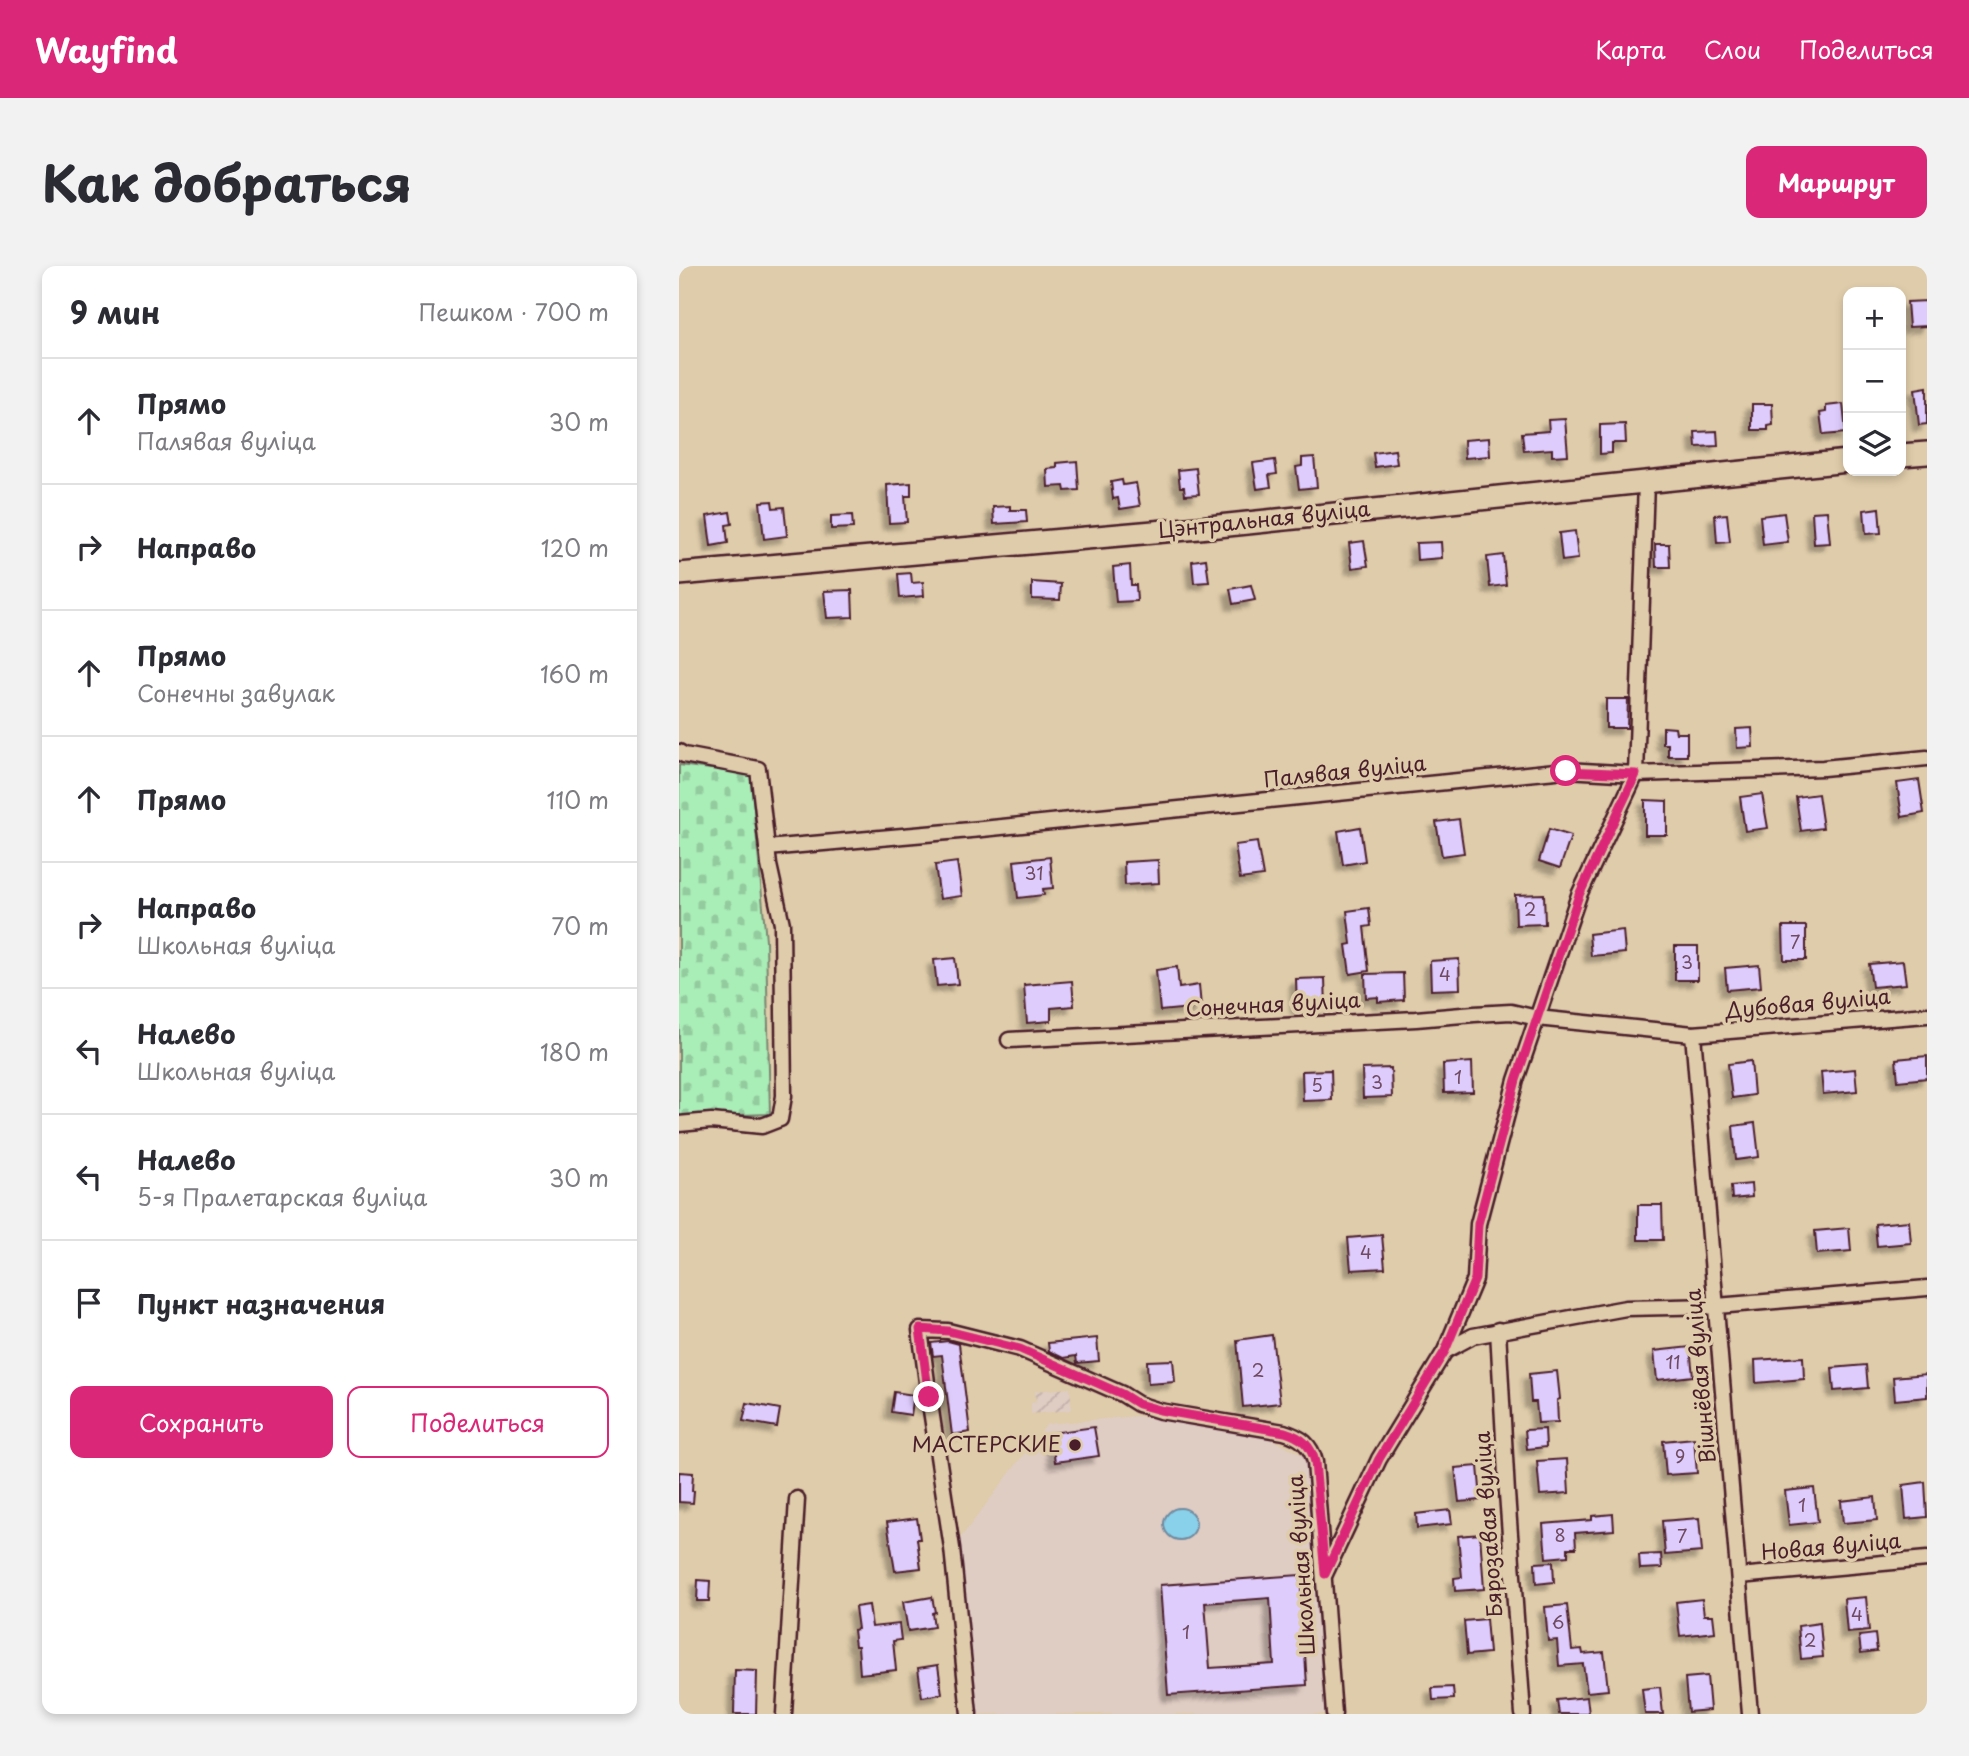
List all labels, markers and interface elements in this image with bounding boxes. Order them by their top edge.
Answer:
text: Wayfind [35,24,178,74]
text: Карта [1595,31,1666,67]
text: Слои [1704,31,1761,67]
text: Поделиться [1799,31,1934,67]
text: Как добраться [42,145,412,219]
button: Маршрут [1746,146,1927,218]
map controls [1843,287,1906,476]
button: + [1843,287,1906,350]
text: 9 мин [70,289,160,334]
text: Пешком · 700 m [419,294,609,329]
button: − [1843,350,1906,413]
text: Прямо [137,384,226,423]
icon: ahead [70,402,108,440]
text: 30 m [548,404,609,439]
button: layers [1843,413,1906,476]
text: Палявая вуліца [137,423,316,458]
street label: Цэнтральная вуліца [1156,491,1372,545]
icon: right [70,528,108,566]
text: Направо [137,528,256,567]
text: 120 m [541,530,609,565]
text: Прямо [137,636,226,675]
icon: ahead [70,654,108,692]
text: 160 m [540,656,609,691]
text: Сонечны завулак [137,675,335,710]
street label: Палявая вуліца [1262,746,1428,794]
route start [1550,755,1581,786]
icon: ahead [70,780,108,818]
text: Прямо [137,780,226,819]
text: 110 m [547,782,609,817]
house number: 31 [1025,859,1043,886]
text: Направо [137,888,256,927]
house number: 2 [1524,895,1536,922]
icon: right [70,906,108,944]
text: 70 m [551,908,609,943]
text: Школьная вуліца [137,927,335,962]
house number: 7 [1790,928,1800,955]
house number: 3 [1681,948,1693,975]
house number: 4 [1439,960,1451,987]
street label: Дубовая вуліца [1723,979,1892,1025]
street label: Сонечная вуліца [1185,982,1361,1024]
text: Налево [137,1014,235,1053]
icon: left [70,1032,108,1070]
text: 180 m [540,1034,609,1069]
text: Школьная вуліца [137,1053,335,1088]
house number: 1 [1454,1063,1462,1090]
house number: 3 [1371,1068,1383,1095]
house number: 5 [1311,1071,1323,1098]
text: Налево [137,1140,235,1179]
icon: left [70,1158,108,1196]
text: 30 m [548,1160,609,1195]
text: 5-я Пралетарская вуліца [137,1179,427,1214]
house number: 4 [1360,1238,1372,1265]
icon: arrive [70,1284,108,1322]
text: Пункт назначения [137,1284,385,1323]
street label: Вішнёвая вуліца [1675,1287,1723,1465]
house number: 11 [1665,1348,1681,1375]
house number: 2 [1252,1356,1264,1383]
route end [913,1381,944,1412]
button: Сохранить [70,1386,333,1458]
button: Поделиться [347,1386,609,1458]
place label: МАСТЕРСКИЕ [912,1427,1061,1459]
street label: Бярозавая вуліца [1465,1430,1509,1618]
marker: МАСТЕРСКИЕ [1067,1437,1083,1453]
house number: 9 [1675,1442,1685,1469]
street label: Школьная вуліца [1278,1474,1322,1657]
house number: 1 [1798,1491,1806,1518]
house number: 8 [1554,1521,1566,1548]
house number: 7 [1677,1522,1687,1549]
street label: Новая вуліца [1760,1523,1902,1567]
house number: 4 [1851,1600,1863,1627]
house number: 6 [1552,1608,1564,1635]
house number: 1 [1182,1618,1190,1645]
house number: 2 [1804,1626,1816,1653]

